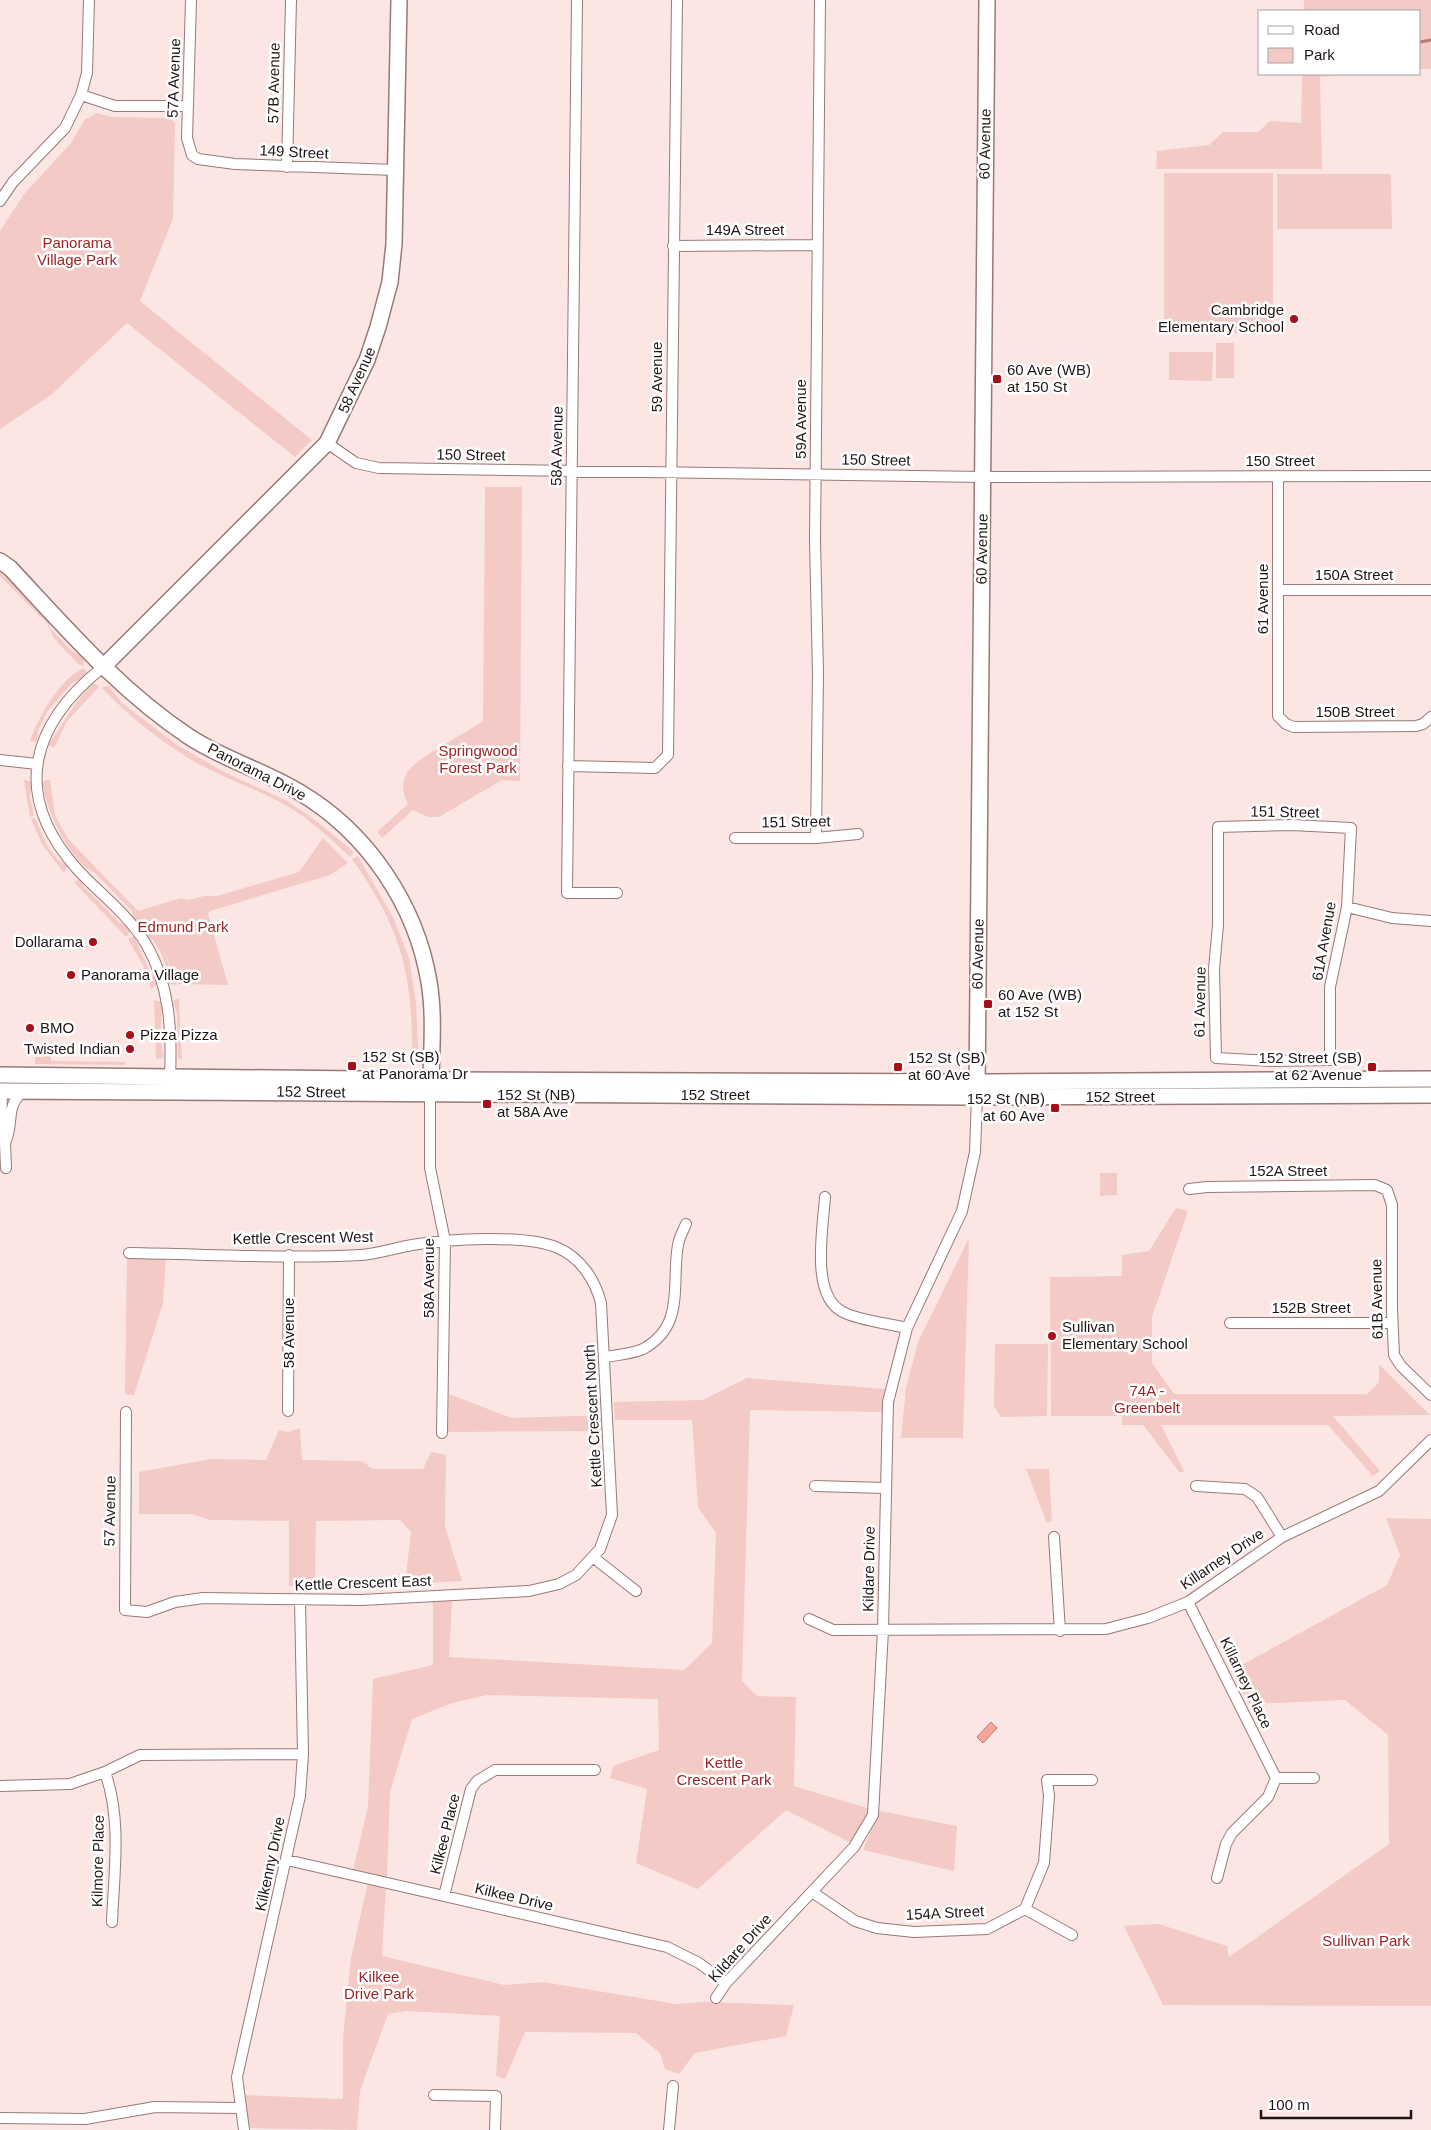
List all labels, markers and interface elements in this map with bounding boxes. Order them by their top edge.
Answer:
legend [1258,10,1421,75]
text: Road [1304,21,1340,38]
street label: 57A Avenue [164,38,183,118]
street label: 57B Avenue [264,43,283,123]
text: Park [1304,46,1335,63]
street label: 60 Avenue [975,109,994,179]
street label: 149 Street [259,141,330,162]
street label: 149A Street [706,221,785,238]
park label: Panorama Village Park [37,234,117,268]
place label: Cambridge Elementary School [1158,301,1284,335]
marker: Cambridge Elementary School [1288,313,1300,325]
street label: 59 Avenue [648,342,665,412]
street label: 58 Avenue [334,344,379,416]
place label: 60 Ave (WB) at 150 St [1007,361,1091,395]
marker: 60 Ave (WB) at 150 St [991,373,1003,385]
street label: 59A Avenue [792,379,809,459]
street label: 58A Avenue [547,406,566,486]
street label: 150 Street [436,445,507,464]
street label: 150 Street [841,450,912,469]
street label: 150 Street [1245,452,1315,469]
street label: 60 Avenue [972,514,991,584]
street label: 61 Avenue [1254,564,1271,634]
street label: 150A Street [1315,566,1394,583]
street label: 150B Street [1315,703,1395,720]
street label: Panorama Drive [205,739,309,804]
park label: Springwood Forest Park [438,742,518,776]
street label: 151 Street [1250,802,1321,821]
street label: 151 Street [761,812,832,831]
street label: 61A Avenue [1308,900,1339,982]
park label: Edmund Park [138,918,229,935]
street label: 60 Avenue [968,919,987,989]
place label: Dollarama [15,933,84,950]
marker: Dollarama [87,936,99,948]
place label: Panorama Village [81,966,199,983]
street label: 61 Avenue [1190,967,1209,1037]
marker: Panorama Village [65,969,77,981]
place label: 60 Ave (WB) at 152 St [998,986,1082,1020]
marker: 60 Ave (WB) at 152 St [982,998,994,1010]
place label: BMO [40,1019,74,1036]
marker: BMO [24,1022,36,1034]
place label: Pizza Pizza [140,1026,218,1043]
marker: Pizza Pizza [124,1029,136,1041]
place label: Twisted Indian [24,1040,120,1057]
marker: Twisted Indian [124,1043,136,1055]
place label: 152 St (SB) at Panorama Dr [362,1048,468,1082]
place label: 152 St (SB) at 60 Ave [908,1049,986,1083]
place label: 152 Street (SB) at 62 Avenue [1259,1049,1362,1083]
marker: 152 St (SB) at Panorama Dr [346,1060,358,1072]
marker: 152 St (SB) at 60 Ave [892,1061,904,1073]
marker: 152 Street (SB) at 62 Avenue [1366,1061,1378,1073]
street label: 152 Street [276,1082,347,1101]
place label: 152 St (NB) at 58A Ave [497,1086,575,1120]
street label: 152 Street [680,1086,750,1103]
street label: 152 Street [1085,1088,1155,1105]
place label: 152 St (NB) at 60 Ave [967,1090,1045,1124]
marker: 152 St (NB) at 58A Ave [481,1098,493,1110]
marker: 152 St (NB) at 60 Ave [1049,1102,1061,1114]
street label: 152A Street [1249,1162,1328,1179]
street label: Kettle Crescent West [233,1228,374,1247]
street label: 58A Avenue [420,1238,437,1318]
street label: 61B Avenue [1367,1259,1386,1339]
street label: 58 Avenue [280,1298,297,1368]
street label: 152B Street [1271,1299,1351,1316]
place label: Sullivan Elementary School [1062,1318,1188,1352]
marker: Sullivan Elementary School [1046,1330,1058,1342]
street label: Kettle Crescent North [580,1344,605,1488]
park label: 74A - Greenbelt [1114,1382,1181,1416]
street label: 57 Avenue [100,1476,119,1546]
street label: Killarney Drive [1177,1525,1267,1593]
street label: Kildare Drive [859,1526,878,1612]
street label: Kettle Crescent East [294,1572,432,1593]
street label: Killarney Place [1217,1634,1276,1731]
park label: Kettle Crescent Park [676,1754,772,1788]
street label: Kilkee Place [426,1792,463,1876]
street label: Kilmore Place [88,1815,107,1907]
street label: Kilkenny Drive [251,1815,288,1913]
street label: Kilkee Drive [473,1879,555,1914]
street label: 154A Street [905,1902,985,1923]
street label: Kildare Drive [705,1910,775,1985]
park label: Sullivan Park [1322,1932,1410,1949]
park label: Kilkee Drive Park [344,1968,415,2002]
scale bar [1261,2088,1411,2120]
text: 100 m [1268,2096,1310,2113]

